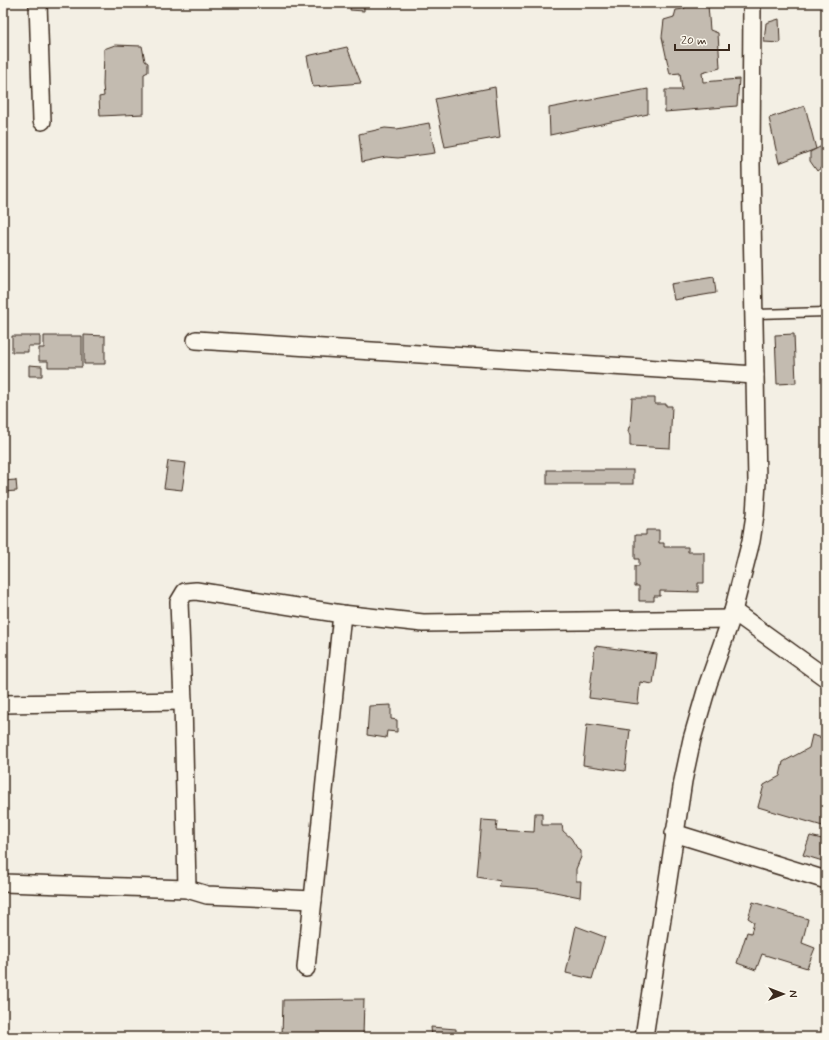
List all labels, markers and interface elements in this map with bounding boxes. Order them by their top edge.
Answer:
scale bar [675,26,729,52]
text: 20 m [681,33,707,49]
north arrow [763,974,803,1014]
text: N [785,990,799,998]

